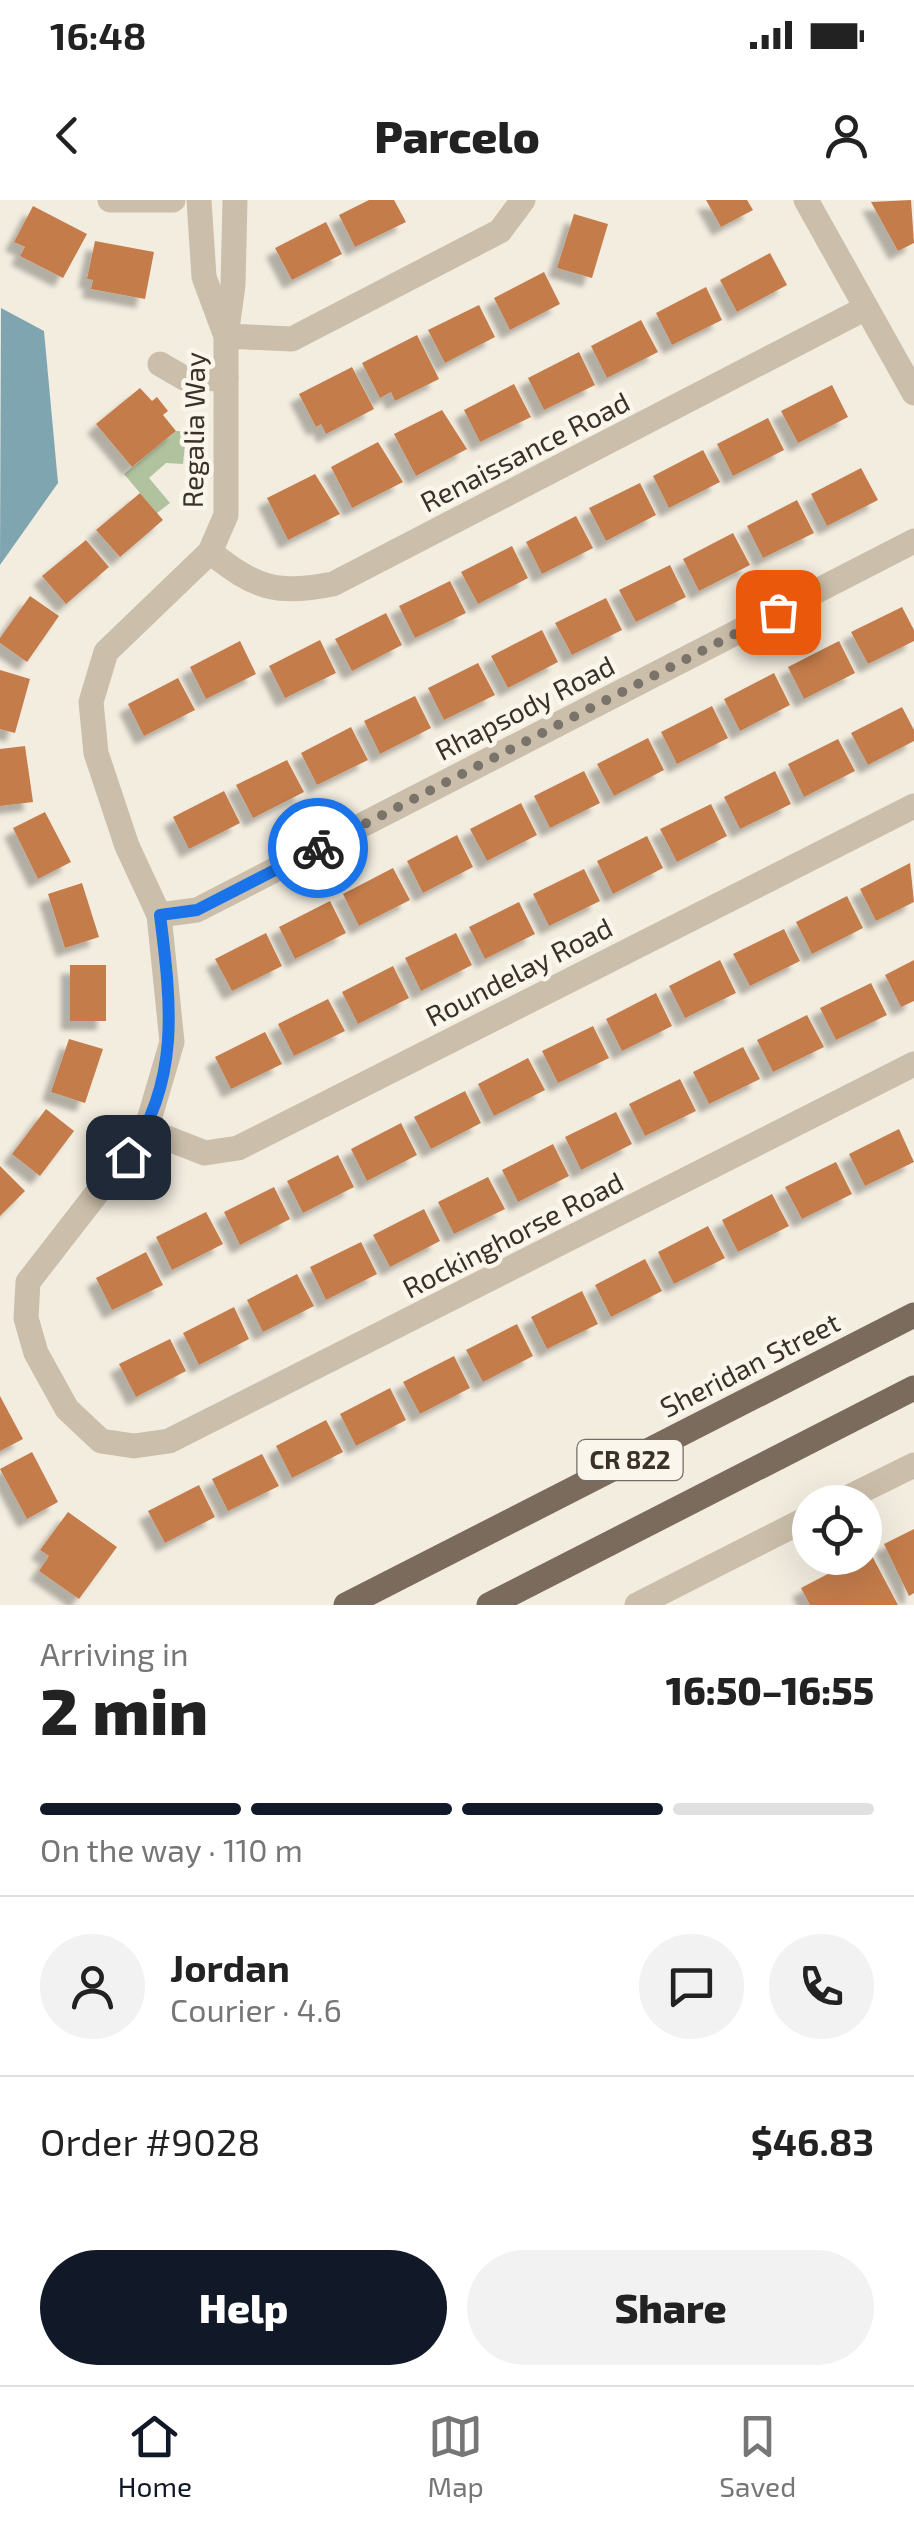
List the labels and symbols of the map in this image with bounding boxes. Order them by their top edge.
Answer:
street label: Regalia Way [175,352,211,508]
street label: Renaissance Road [414,384,635,518]
pin [736,570,821,655]
street label: Rhapsody Road [429,647,620,767]
courier [268,798,368,898]
street label: Roundelay Road [420,909,618,1033]
pin [86,1115,171,1200]
street label: Rockinghorse Road [396,1164,629,1304]
street label: Sheridan Street [654,1304,845,1424]
road number: CR 822 [578,1440,682,1480]

